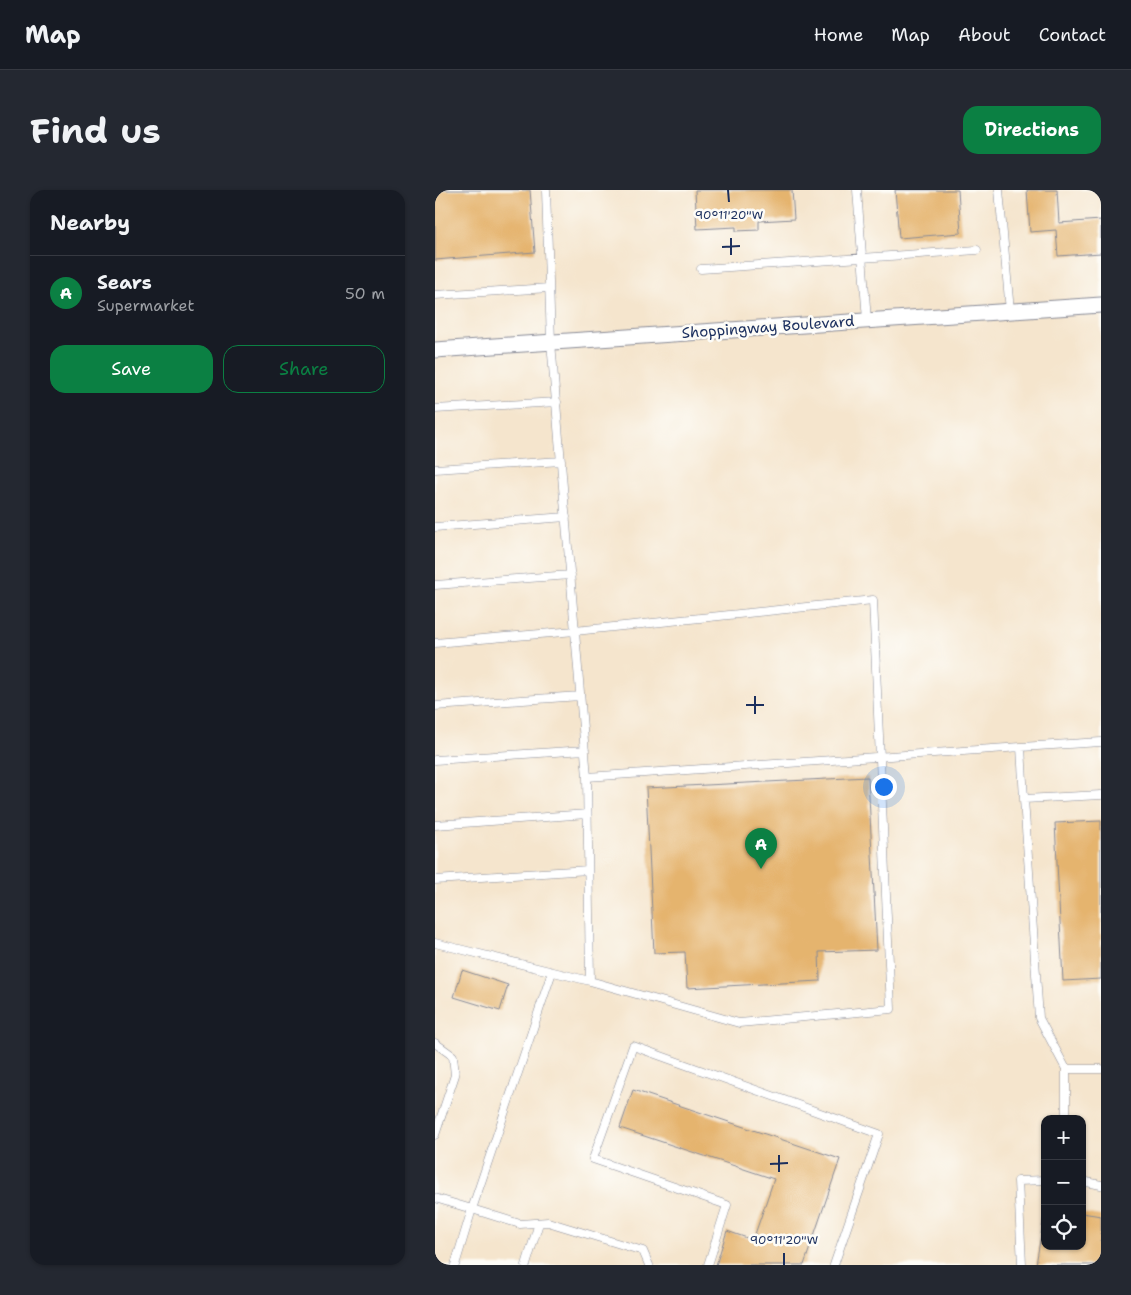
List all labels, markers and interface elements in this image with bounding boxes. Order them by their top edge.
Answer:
text: Map [25,19,81,51]
text: Home [814,23,863,47]
text: Map [891,23,930,47]
text: About [958,23,1011,47]
text: Contact [1039,23,1106,47]
button: Directions [963,106,1101,154]
text: Find us [30,107,161,154]
text: 90°11'20"W [695,207,763,223]
text: Nearby [50,209,130,237]
text: Sears [97,270,152,295]
text: A [60,283,72,304]
text: 50 m [345,283,385,304]
text: Supermarket [97,295,194,316]
street label: Shoppingway Boulevard [681,311,855,343]
button: Save [50,345,213,393]
button: Share [223,345,385,393]
your location [871,774,897,800]
pin: A [745,828,777,869]
map controls [1041,1115,1086,1250]
button: + [1041,1115,1086,1160]
button: − [1041,1160,1086,1205]
button: locate [1041,1205,1086,1250]
text: 90°11'20"W [750,1232,818,1248]

